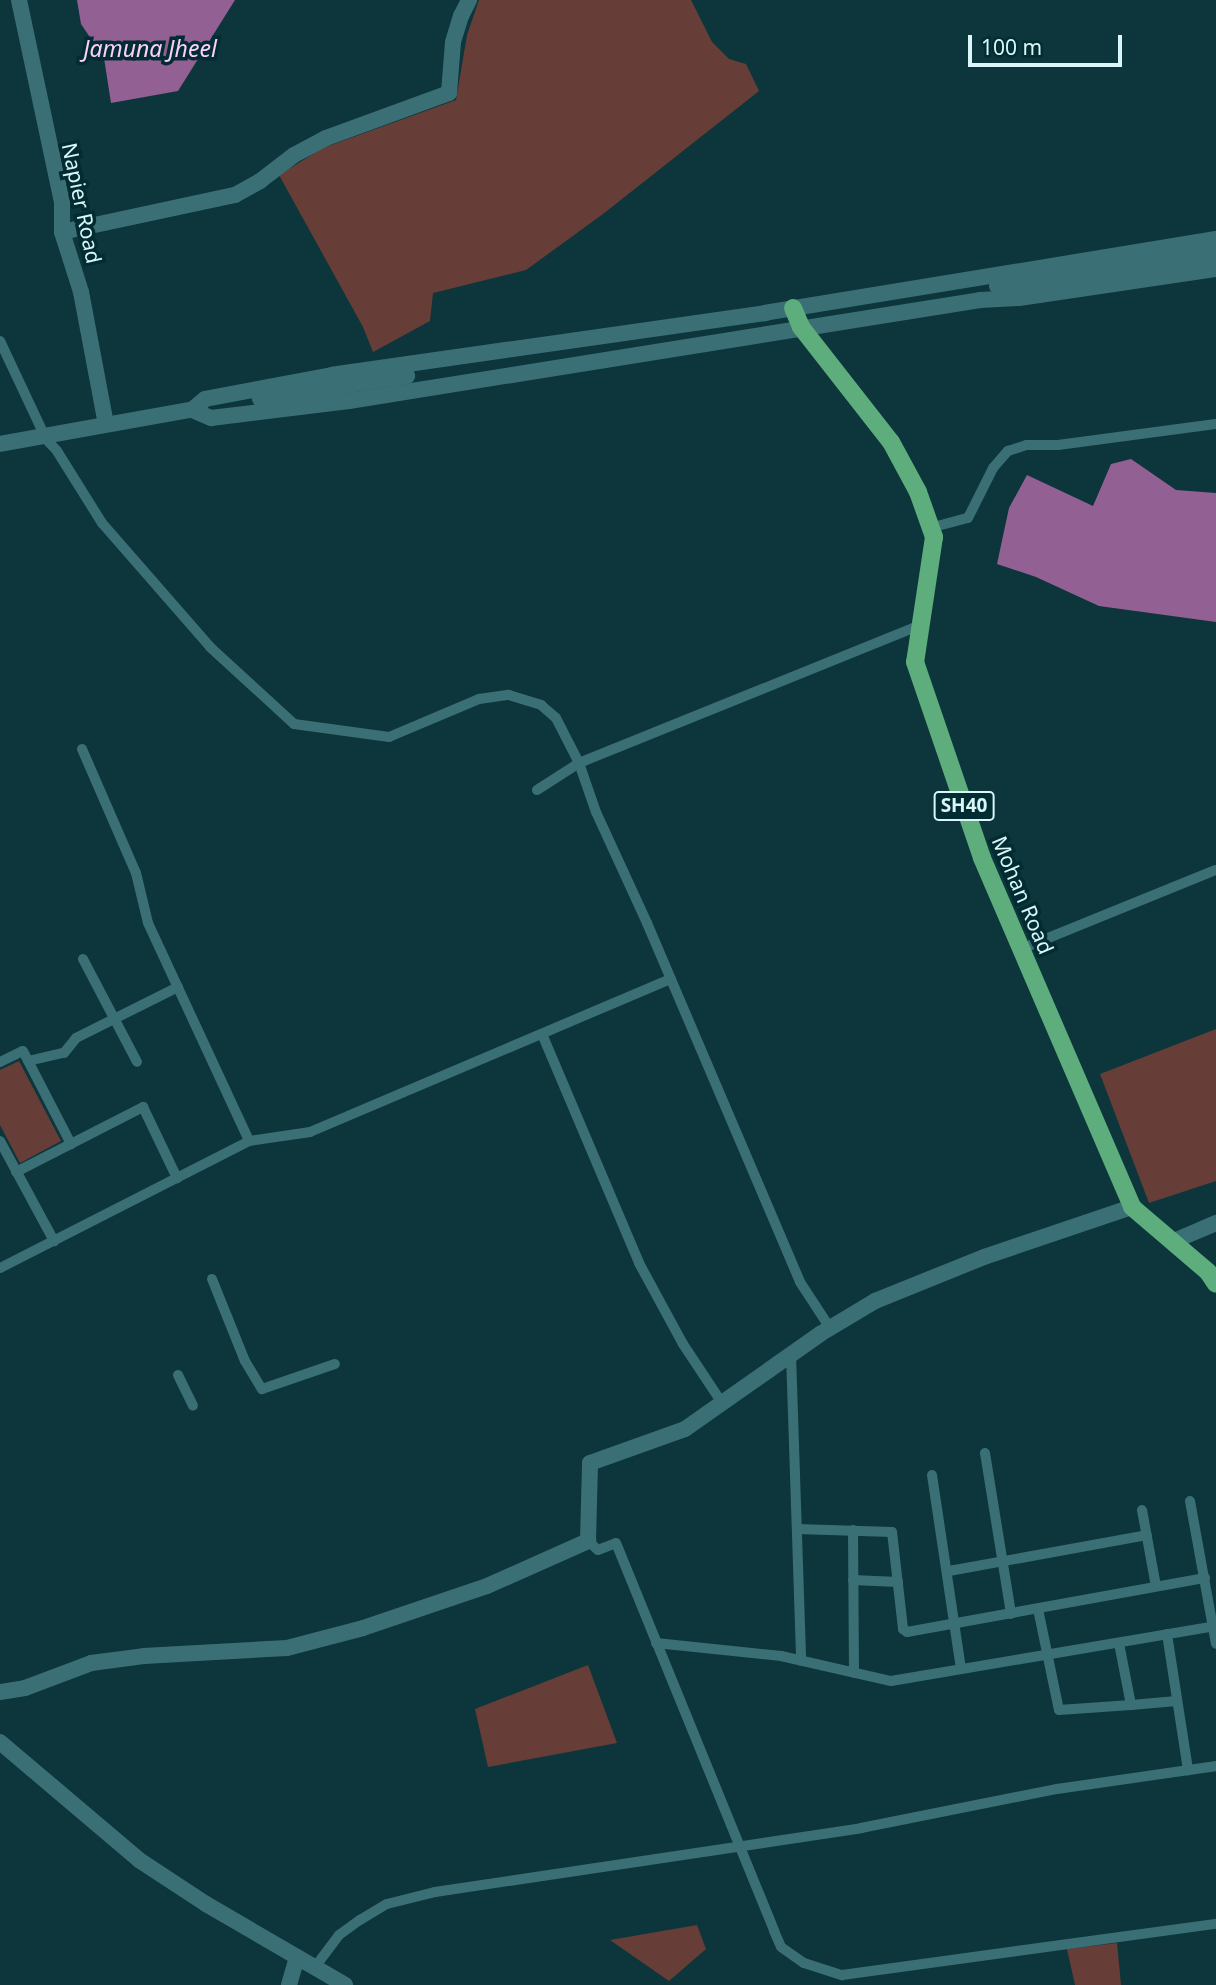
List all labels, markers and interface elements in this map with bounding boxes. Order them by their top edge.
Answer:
scale bar [971,21,1125,65]
text: 100 m [981,33,1042,61]
water label: Jamuna Jheel [83,34,217,62]
street label: Napier Road [57,140,107,266]
road number: SH40 [932,790,996,821]
street label: Mohan Road [987,832,1059,958]

